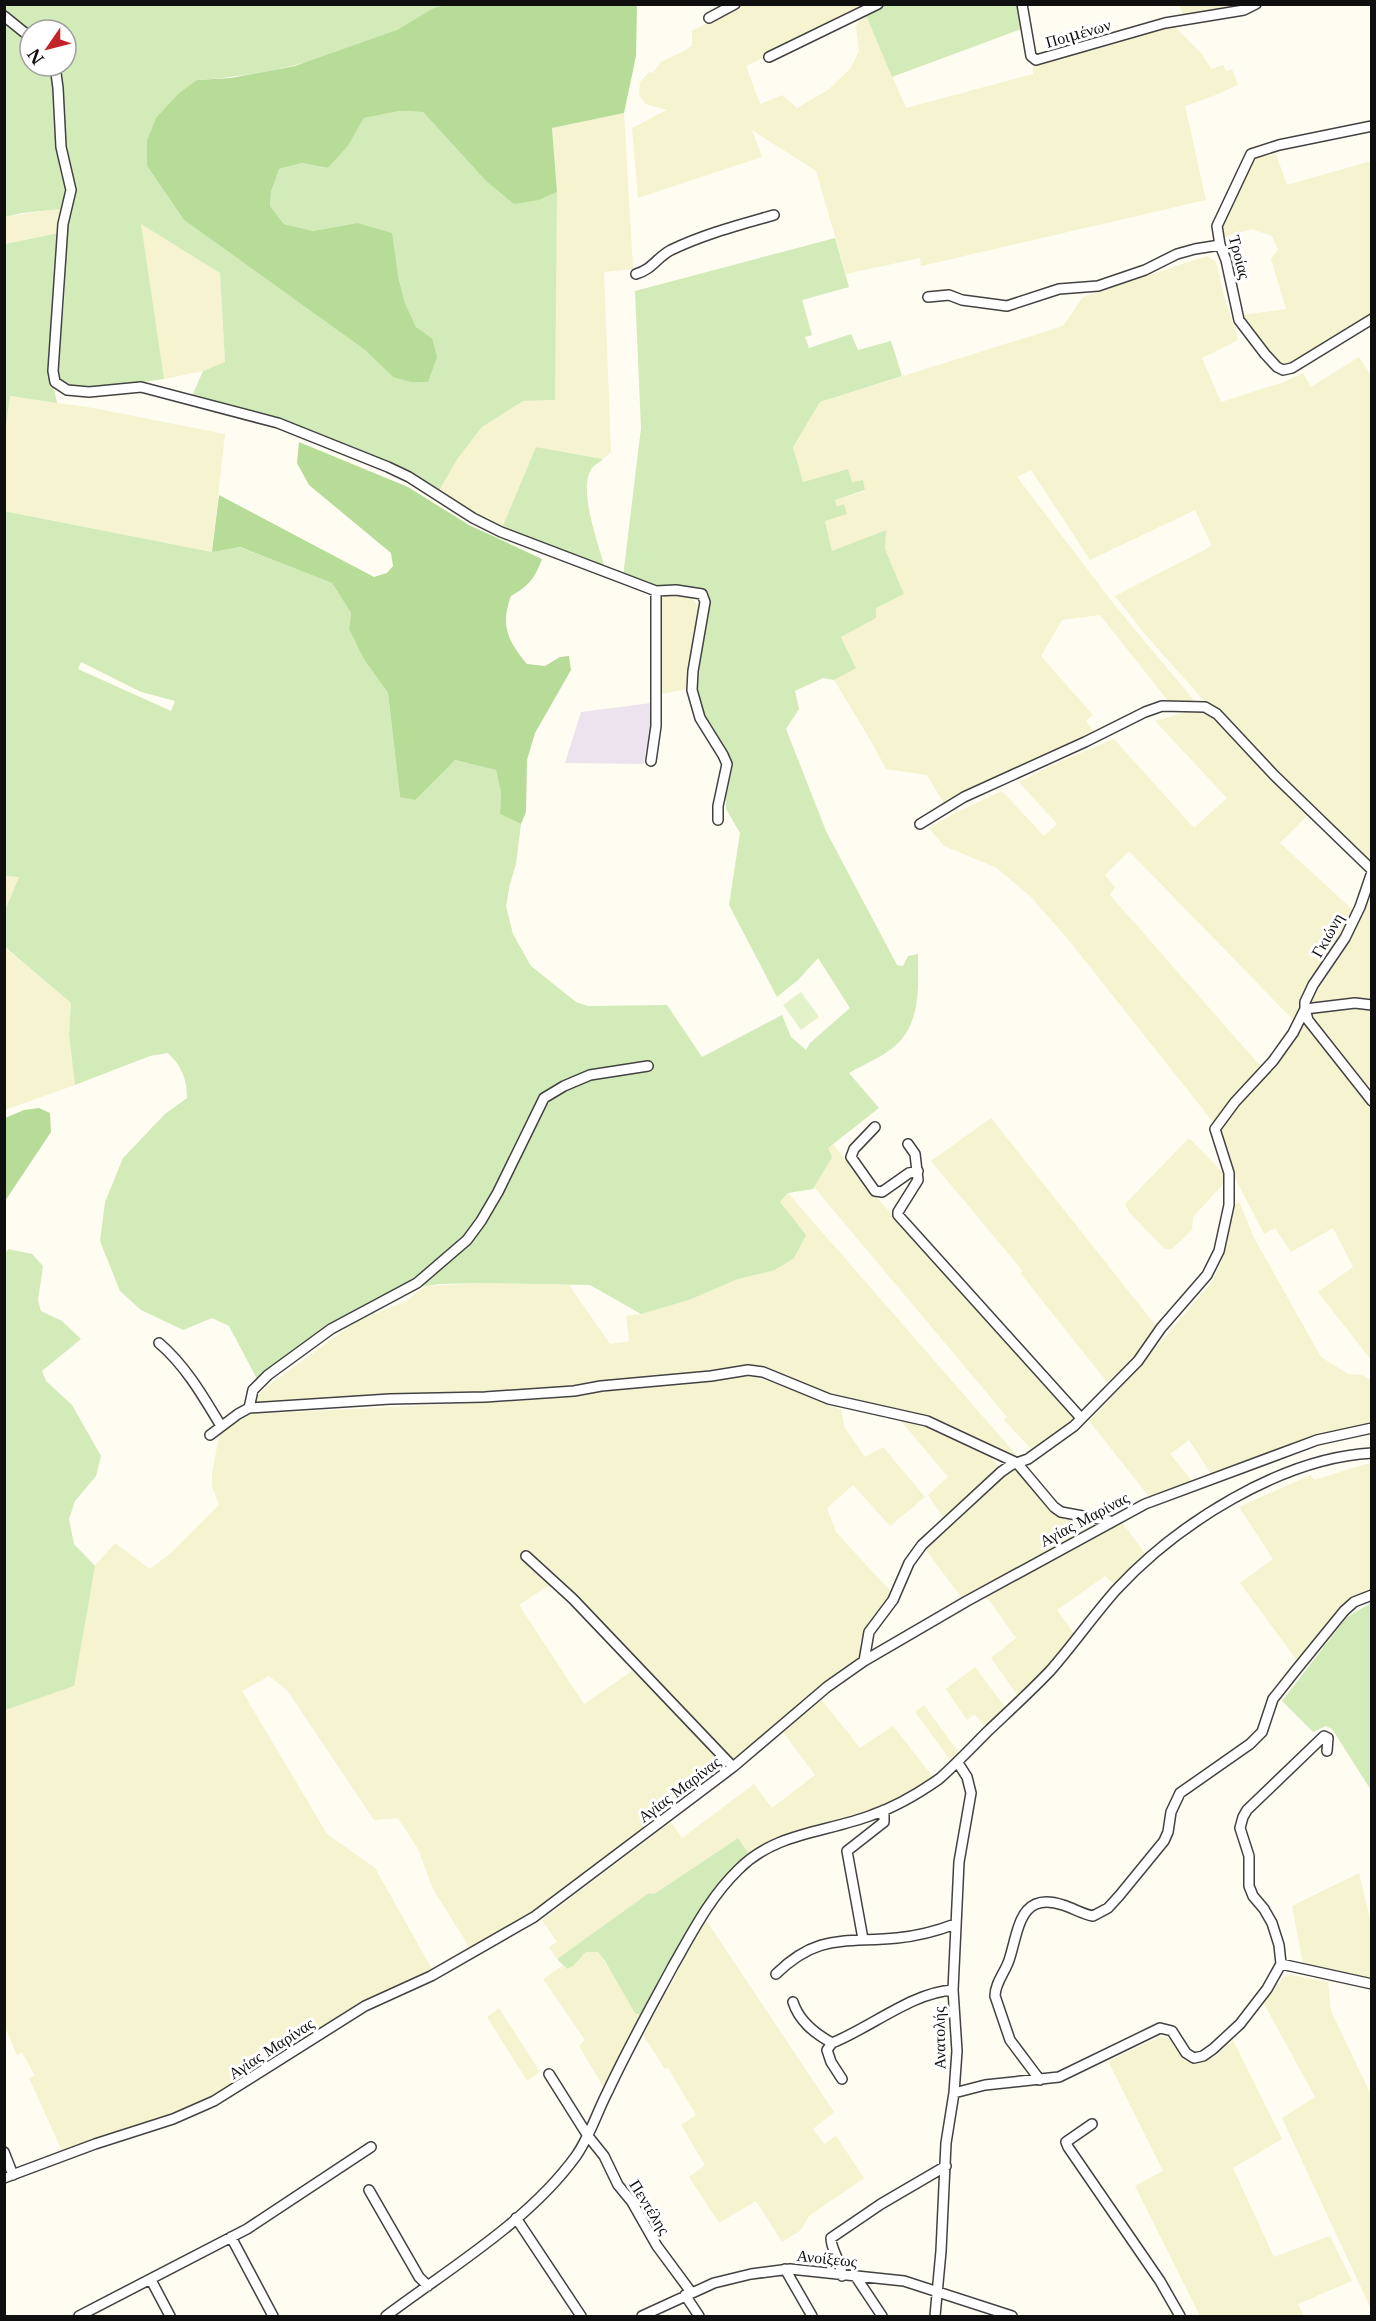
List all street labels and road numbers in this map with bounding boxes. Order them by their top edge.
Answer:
street label: Ποιμένων [1043,14,1113,52]
street label: Τροίας [1225,233,1256,282]
street label: Γκιώνη [1306,909,1348,961]
street label: Αγίας Μαρίνας [1036,1487,1133,1551]
street label: Αγίας Μαρίνας [634,1751,725,1826]
street label: Ανατολής [928,2006,950,2070]
street label: Αγίας Μαρίνας [224,2013,318,2083]
street label: Πεντέλης [625,2176,675,2239]
street label: Ανοίξεως [796,2245,859,2271]

